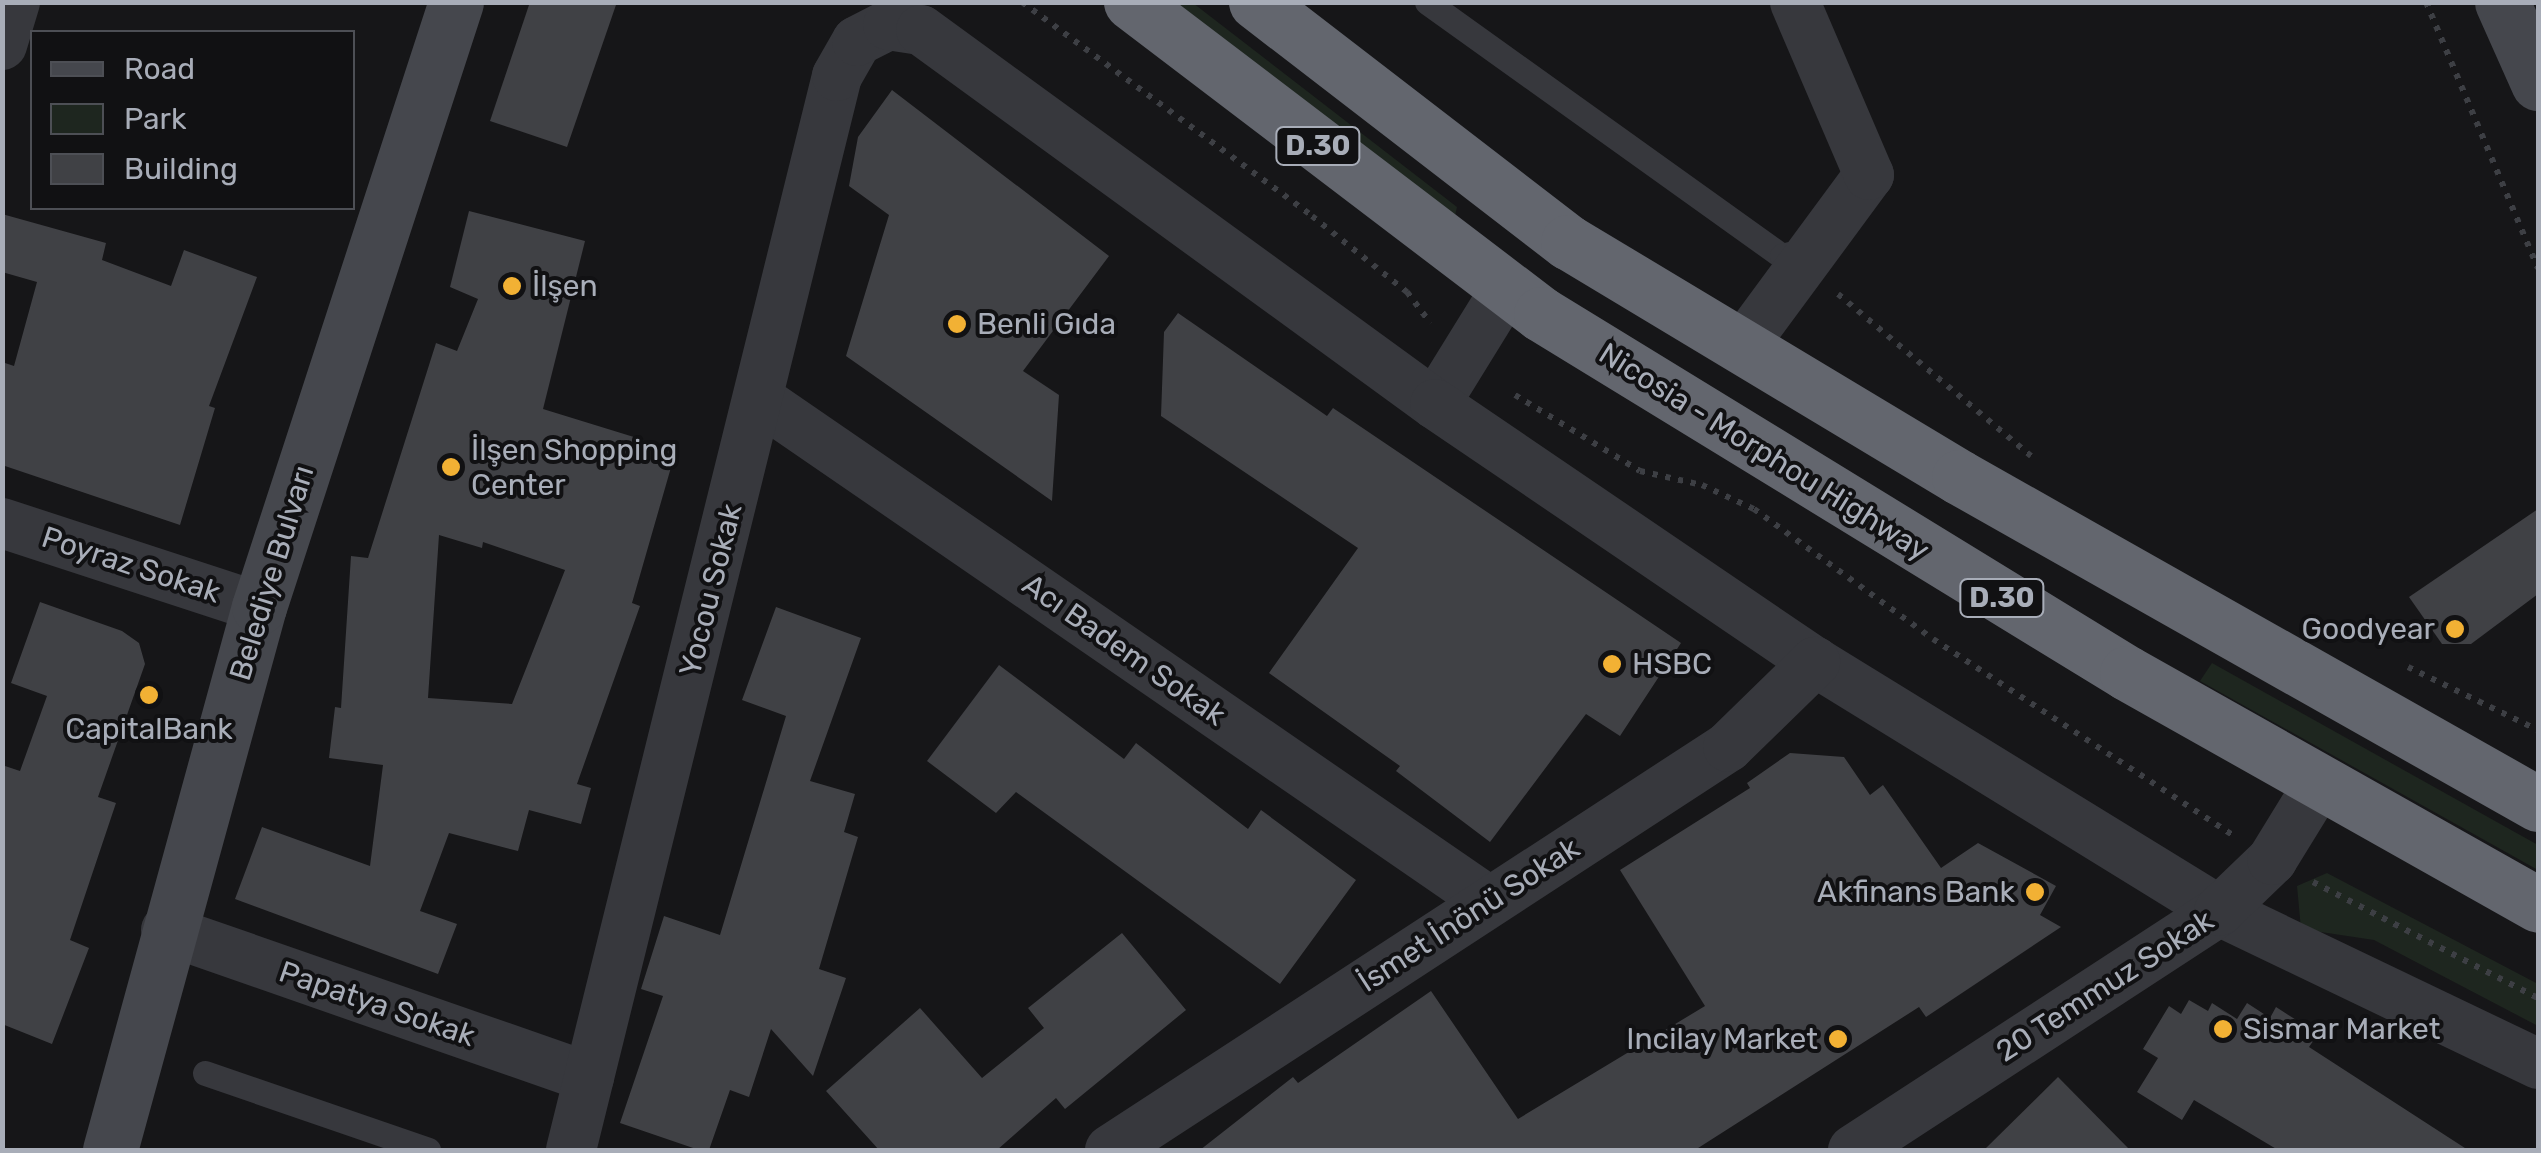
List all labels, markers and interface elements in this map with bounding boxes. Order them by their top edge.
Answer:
legend [30,30,355,210]
text: Road [124,51,195,87]
text: Park [124,101,186,137]
road number: D.30 [1273,123,1363,169]
text: Building [124,151,238,187]
place label: İlşen [532,268,598,304]
marker: İlşen [501,275,523,297]
place label: Benli Gıda [977,306,1116,342]
marker: Benli Gıda [946,313,968,335]
street label: Nicosia - Morphou Highway [1592,335,1936,569]
place label: İlşen Shopping Center [471,432,677,502]
marker: İlşen Shopping Center [440,456,462,478]
street label: Belediye Bulvarı [222,461,322,685]
street label: Yocou Sokak [672,500,750,680]
street label: Poyraz Sokak [37,519,225,611]
street label: Acı Badem Sokak [1016,567,1232,733]
road number: D.30 [1957,575,2047,621]
place label: Goodyear [2301,611,2435,647]
marker: Goodyear [2444,618,2466,640]
place label: HSBC [1632,646,1712,682]
marker: HSBC [1601,653,1623,675]
marker: CapitalBank [138,684,160,706]
place label: CapitalBank [65,711,233,747]
street label: İsmet İnönü Sokak [1352,830,1586,1000]
place label: Akfinans Bank [1817,874,2015,910]
marker: Akfinans Bank [2024,881,2046,903]
street label: 20 Temmuz Sokak [1989,902,2221,1070]
street label: Papatya Sokak [274,954,480,1054]
place label: Sismar Market [2243,1011,2441,1047]
marker: Sismar Market [2212,1018,2234,1040]
place label: Incilay Market [1625,1021,1818,1057]
marker: Incilay Market [1827,1028,1849,1050]

